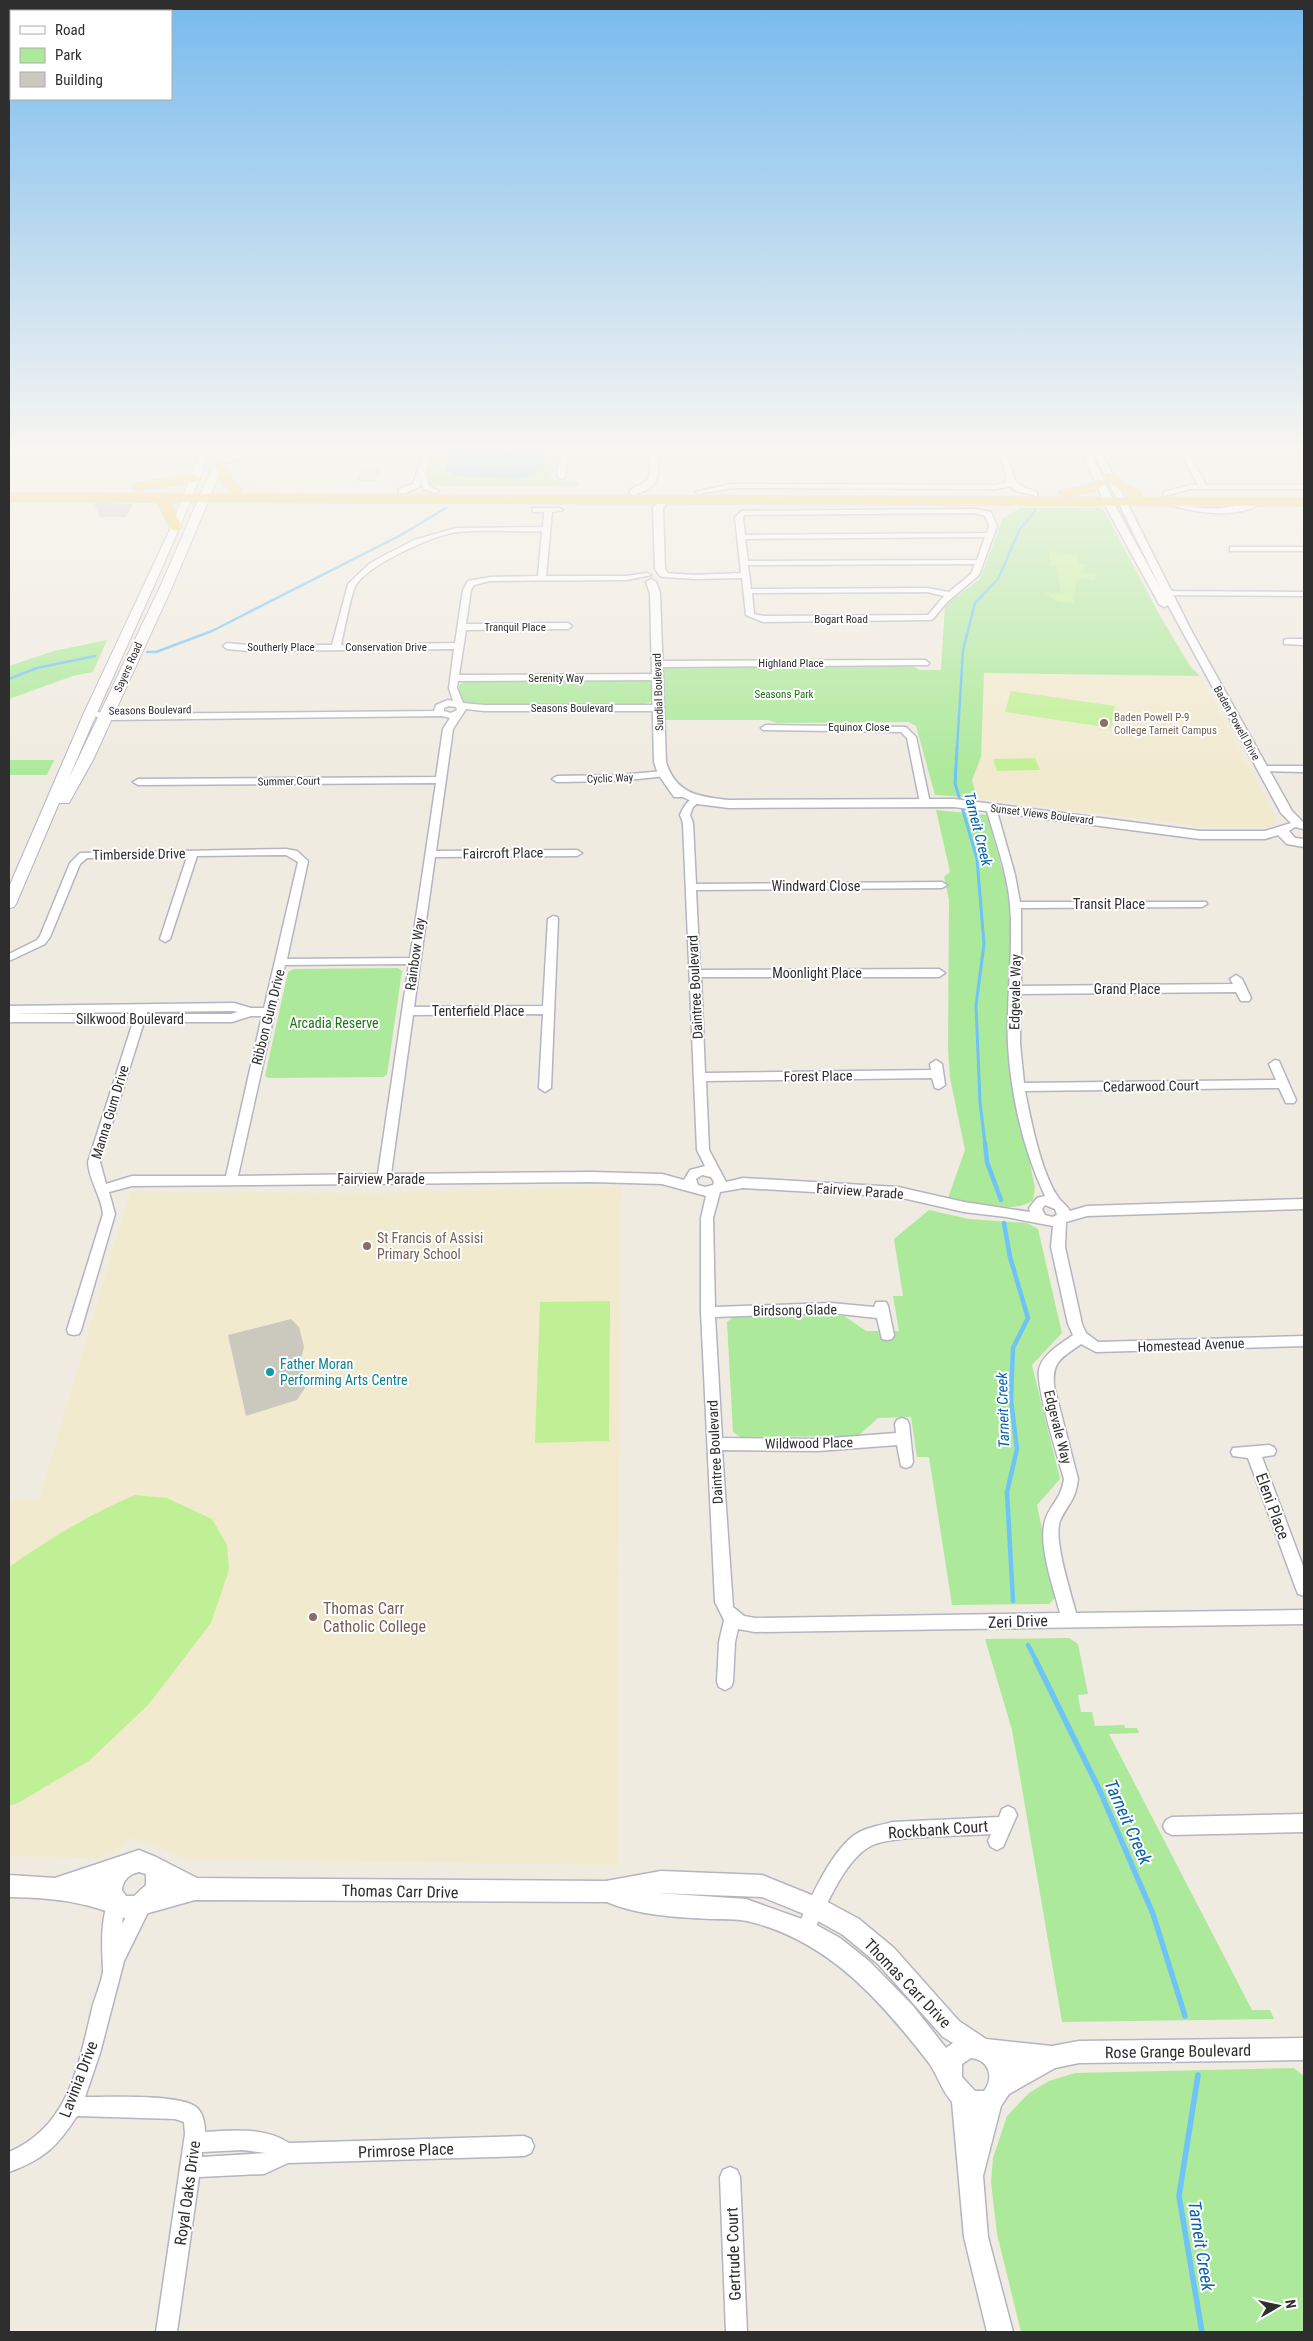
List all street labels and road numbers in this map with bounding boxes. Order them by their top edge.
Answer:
street label: Bogart Road [814,613,868,626]
street label: Tranquil Place [484,621,546,634]
street label: Sayers Road [112,640,145,694]
street label: Southerly Place [247,641,315,654]
street label: Conservation Drive [345,641,427,654]
street label: Sundial Boulevard [651,653,666,731]
street label: Highland Place [758,657,824,670]
street label: Serenity Way [528,672,584,685]
street label: Baden Powell Drive [1211,684,1262,763]
street label: Seasons Boulevard [531,702,613,715]
street label: Seasons Boulevard [109,703,191,718]
street label: Equinox Close [828,721,890,734]
street label: Cyclic Way [587,771,634,786]
street label: Summer Court [258,774,320,789]
street label: Sunset Views Boulevard [990,802,1094,827]
street label: Faircroft Place [463,844,544,862]
street label: Timberside Drive [92,845,186,863]
street label: Windward Close [772,878,861,894]
street label: Transit Place [1073,896,1145,912]
street label: Rainbow Way [402,916,428,991]
street label: Daintree Boulevard [684,935,706,1039]
street label: Edgevale Way [1006,954,1024,1030]
street label: Moonlight Place [772,965,862,981]
street label: Ribbon Gum Drive [248,967,288,1067]
street label: Grand Place [1094,981,1161,997]
street label: Tenterfield Place [432,1003,525,1019]
street label: Silkwood Boulevard [76,1011,184,1027]
street label: Manna Gum Drive [88,1063,132,1161]
street label: Forest Place [783,1067,853,1085]
street label: Cedarwood Court [1103,1077,1199,1095]
street label: Fairview Parade [337,1171,425,1187]
street label: Fairview Parade [816,1180,905,1202]
street label: Birdsong Glade [753,1301,838,1319]
street label: Homestead Avenue [1137,1335,1245,1355]
street label: Edgevale Way [1041,1388,1075,1466]
street label: Daintree Boulevard [704,1400,726,1504]
street label: Wildwood Place [765,1434,854,1452]
street label: Eleni Place [1252,1470,1293,1542]
street label: Zeri Drive [988,1611,1048,1632]
street label: Rockbank Court [887,1817,989,1842]
street label: Thomas Carr Drive [341,1881,459,1902]
street label: Thomas Carr Drive [860,1935,955,2032]
street label: Lavinia Drive [55,2038,102,2120]
street label: Rose Grange Boulevard [1105,2041,1251,2062]
street label: Primrose Place [358,2139,454,2162]
street label: Royal Oaks Drive [171,2140,204,2247]
street label: Gertrude Court [722,2207,745,2301]

